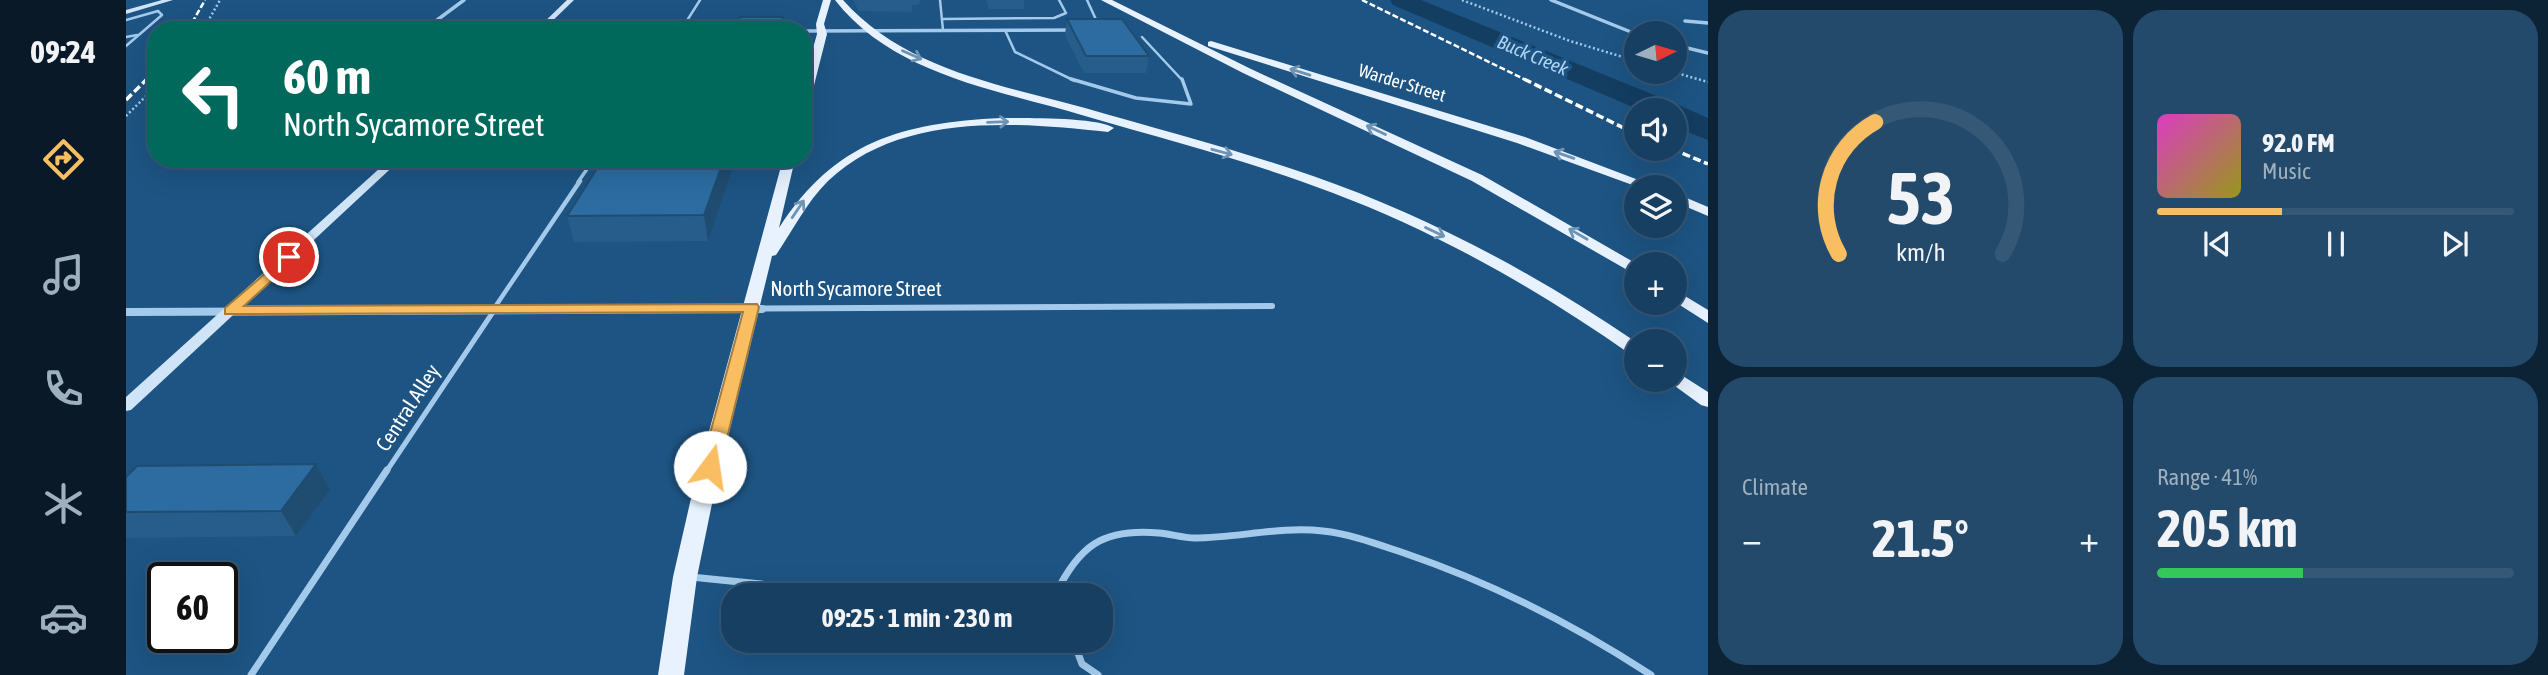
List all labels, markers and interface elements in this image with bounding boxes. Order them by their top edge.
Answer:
north arrow [1624,21,1687,84]
map controls [1624,21,1687,392]
water label: Buck Creek [1494,30,1572,80]
text: 09:24 [30,33,96,70]
text: 60 m [283,48,371,104]
icon: left [168,49,259,140]
one-way arrow [901,49,922,62]
street label: Warder Street [1356,59,1448,106]
one-way arrow [1289,64,1311,77]
button: sound [1624,98,1687,161]
text: North Sycamore Street [283,106,545,143]
one-way arrow [987,115,1010,128]
one-way arrow [1366,123,1387,136]
text: 92.0 FM [2262,128,2335,158]
icon: directions [39,135,88,184]
one-way arrow [1210,146,1233,159]
one-way arrow [1553,148,1575,160]
text: 53 [1886,157,1955,240]
text: Music [2262,158,2310,184]
button: layers [1624,175,1687,238]
one-way arrow [791,200,805,219]
icon: previous [2198,225,2236,263]
icon: pause [2317,225,2355,263]
icon: next [2436,225,2474,263]
one-way arrow [1424,226,1445,240]
pin [259,227,319,287]
one-way arrow [1569,227,1589,241]
icon: arrive [270,238,308,276]
text: km/h [1896,238,1945,266]
icon: music [39,250,88,299]
button: + [1624,252,1687,315]
street label: North Sycamore Street [770,276,942,300]
button: − [1624,329,1687,392]
street label: Central Alley [370,359,444,455]
icon: phone [39,364,88,413]
position arrow [673,430,747,504]
text: Range · 41% [2157,464,2257,490]
text: Climate [1742,474,1808,500]
icon: climate [39,479,88,528]
text: 205 km [2157,498,2298,558]
text: 21.5° [1872,508,1969,568]
text: − [1742,517,1762,560]
text: + [2079,517,2099,560]
speed limit sign: 60 [147,562,238,653]
icon: car [39,593,88,642]
text: 09:25 · 1 min · 230 m [822,603,1012,633]

